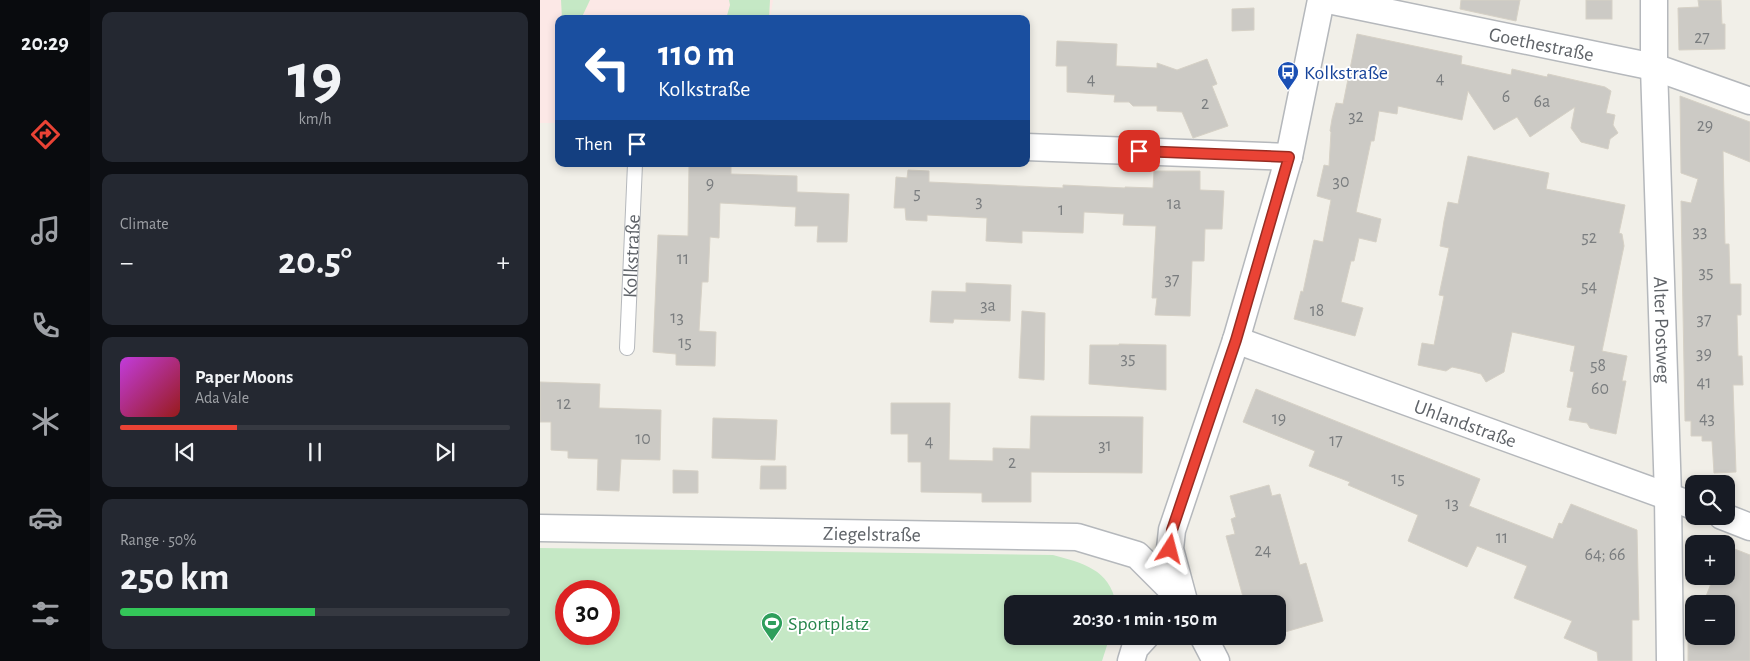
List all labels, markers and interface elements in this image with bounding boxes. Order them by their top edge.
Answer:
street label: Goethestraße [1487,24,1595,65]
house number: 27 [1694,29,1710,47]
text: 20:29 [21,32,69,54]
icon: left [575,35,640,100]
text: 110 m [658,37,735,72]
text: 19 [288,45,342,110]
bus stop icon: Kolkstraße [1276,60,1300,91]
place label: Kolkstraße [1304,63,1388,83]
house number: 4 [1436,70,1445,88]
house number: 4 [1087,71,1096,89]
text: Kolkstraße [658,78,750,100]
house number: 6 [1502,88,1510,106]
house number: 6a [1534,93,1550,111]
house number: 2 [1201,95,1209,113]
house number: 32 [1348,108,1364,126]
text: km/h [298,111,332,127]
icon: directions [28,117,63,152]
house number: 29 [1697,117,1713,135]
icon: arrive [623,130,651,158]
pin [1118,130,1160,172]
text: Then [575,135,613,154]
icon: arrive [1125,137,1153,165]
house number: 30 [1333,173,1349,191]
house number: 9 [706,175,714,193]
house number: 5 [913,185,921,203]
house number: 3 [975,193,983,211]
house number: 1a [1167,195,1181,213]
house number: 1 [1058,201,1064,219]
icon: music [28,213,63,248]
street label: Kolkstraße [620,214,644,299]
text: Climate [120,216,169,232]
house number: 33 [1693,223,1707,241]
house number: 52 [1581,229,1597,247]
text: 20.5° [278,243,352,281]
text: − [120,249,133,277]
text: + [497,249,510,277]
house number: 11 [677,250,689,268]
house number: 35 [1699,264,1713,282]
house number: 37 [1165,271,1179,289]
street label: Alter Postweg [1650,276,1673,384]
house number: 54 [1581,278,1597,296]
house number: 3a [980,297,996,315]
house number: 18 [1310,302,1324,320]
icon: phone [28,308,63,343]
house number: 13 [670,309,684,327]
house number: 37 [1697,311,1711,329]
house number: 15 [678,334,692,352]
house number: 39 [1696,345,1712,363]
house number: 35 [1121,350,1135,368]
house number: 58 [1590,357,1606,375]
text: Paper Moons [195,368,293,387]
house number: 41 [1697,374,1711,392]
house number: 60 [1591,380,1609,398]
text: Ada Vale [195,390,249,406]
house number: 12 [557,395,571,413]
street label: Uhlandstraße [1411,396,1519,452]
icon: climate [28,404,63,439]
house number: 19 [1272,410,1286,428]
house number: 43 [1699,410,1715,428]
house number: 10 [635,430,651,448]
house number: 17 [1329,432,1343,450]
house number: 4 [925,433,934,451]
house number: 31 [1098,437,1112,455]
icon: previous [171,438,199,466]
icon: pause [301,438,329,466]
icon: next [431,438,459,466]
house number: 2 [1008,454,1016,472]
house number: 15 [1391,470,1405,488]
map controls [1685,475,1735,645]
button: search [1685,475,1735,525]
house number: 13 [1445,495,1459,513]
icon: car [28,500,63,535]
position arrow [1143,522,1195,574]
street label: Ziegelstraße [823,524,921,545]
house number: 11 [1496,529,1508,547]
text: Range · 50% [120,532,196,548]
button: + [1685,535,1735,585]
house number: 24 [1255,542,1272,560]
house number: 64; 66 [1584,546,1626,564]
text: 250 km [120,559,229,597]
speed limit sign: 30 [555,580,620,645]
button: − [1685,595,1735,645]
icon: filters [28,596,63,631]
text: 20:30 · 1 min · 150 m [1073,610,1217,629]
sports icon: Sportplatz [760,611,784,642]
place label: Sportplatz [788,614,869,634]

